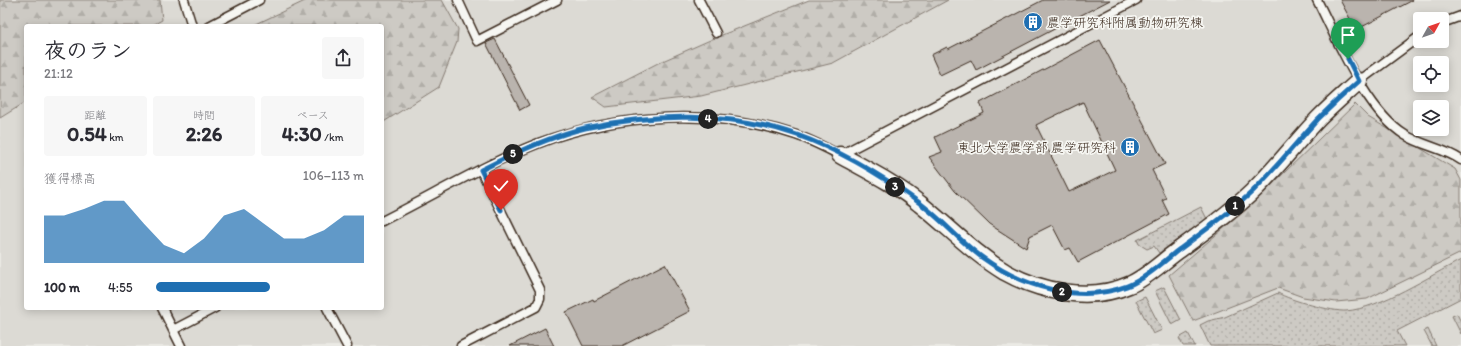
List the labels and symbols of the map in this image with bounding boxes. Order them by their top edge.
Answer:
building icon: 農学研究科附属動物研究棟 [1022,11,1044,33]
north arrow [1413,12,1449,48]
place label: 農学研究科附属動物研究棟 [1047,15,1203,30]
pin [1331,18,1365,59]
pin: 4 [698,109,718,129]
building icon: 東北大学農学部 農学研究科 [1119,136,1141,158]
place label: 東北大学農学部 農学研究科 [957,140,1116,155]
pin: 5 [503,144,523,164]
pin [484,169,518,210]
pin: 3 [885,177,905,197]
pin: 1 [1225,196,1245,216]
pin: 2 [1052,282,1072,302]

